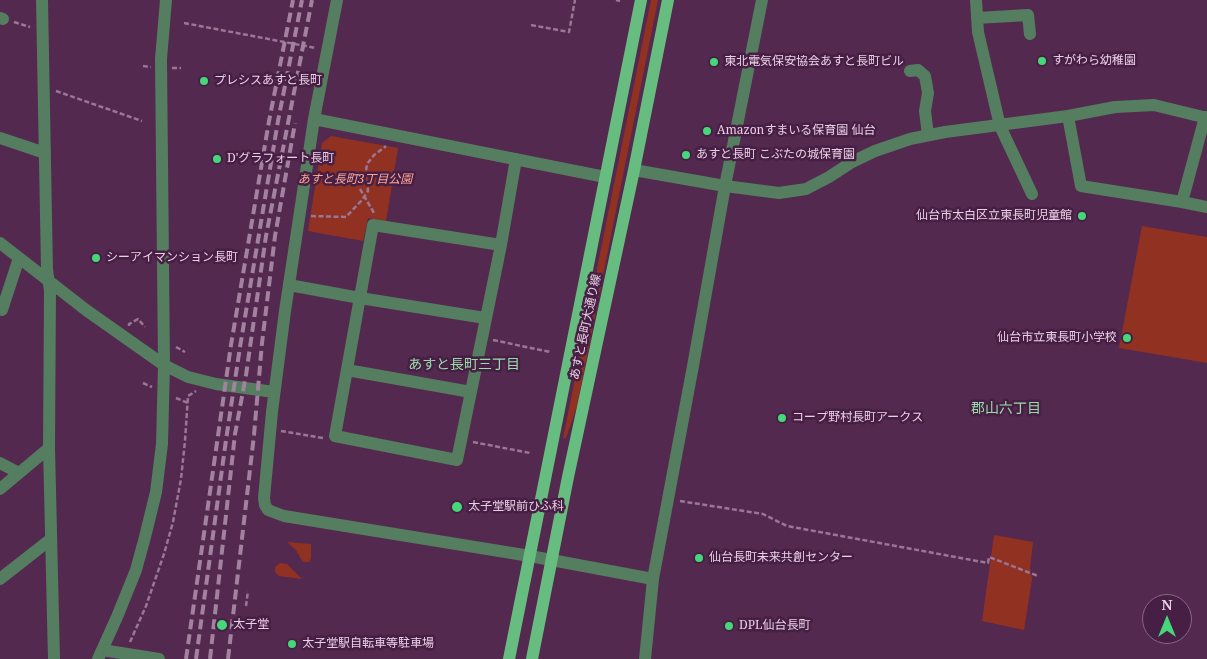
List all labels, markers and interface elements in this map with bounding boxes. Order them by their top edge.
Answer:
place label: すがわら幼稚園 [1052,54,1136,68]
place label: 東北電気保安協会あすと長町ビル [724,55,904,69]
marker: すがわら幼稚園 [1036,55,1048,67]
marker: 東北電気保安協会あすと長町ビル [708,56,720,68]
place label: プレシスあすと長町 [214,74,322,88]
marker: プレシスあすと長町 [198,75,210,87]
place label: Amazonすまいる保育園 仙台 [717,124,875,138]
marker: Amazonすまいる保育園 仙台 [701,125,713,137]
place label: あすと長町 こぶたの城保育園 [696,148,855,162]
marker: あすと長町 こぶたの城保育園 [680,149,692,161]
place label: D'グラフォート長町 [227,152,334,166]
marker: D'グラフォート長町 [211,153,223,165]
park label: あすと長町3丁目公園 [298,173,412,187]
place label: 仙台市太白区立東長町児童館 [916,209,1072,223]
marker: 仙台市太白区立東長町児童館 [1076,210,1088,222]
place label: シーアイマンション長町 [106,251,238,265]
marker: シーアイマンション長町 [90,252,102,264]
street label: あすと長町大通り線 [568,273,604,381]
place label: 仙台市立東長町小学校 [997,331,1117,345]
marker: 仙台市立東長町小学校 [1121,332,1133,344]
district label: あすと長町三丁目 [408,357,520,373]
district label: 郡山六丁目 [971,401,1041,417]
place label: コープ野村長町アークス [792,411,923,425]
marker: コープ野村長町アークス [776,412,788,424]
marker: 太子堂駅前ひふ科 [450,500,464,514]
place label: 太子堂駅前ひふ科 [468,500,564,514]
place label: 仙台長町未来共創センター [709,551,853,565]
marker: 仙台長町未来共創センター [693,552,705,564]
north arrow [1142,594,1192,644]
text: N [1161,595,1173,614]
marker: 太子堂 [215,618,229,632]
place label: 太子堂 [233,618,269,632]
place label: DPL仙台長町 [739,619,810,633]
marker: DPL仙台長町 [723,620,735,632]
place label: 太子堂駅自転車等駐車場 [302,637,434,651]
marker: 太子堂駅自転車等駐車場 [286,638,298,650]

